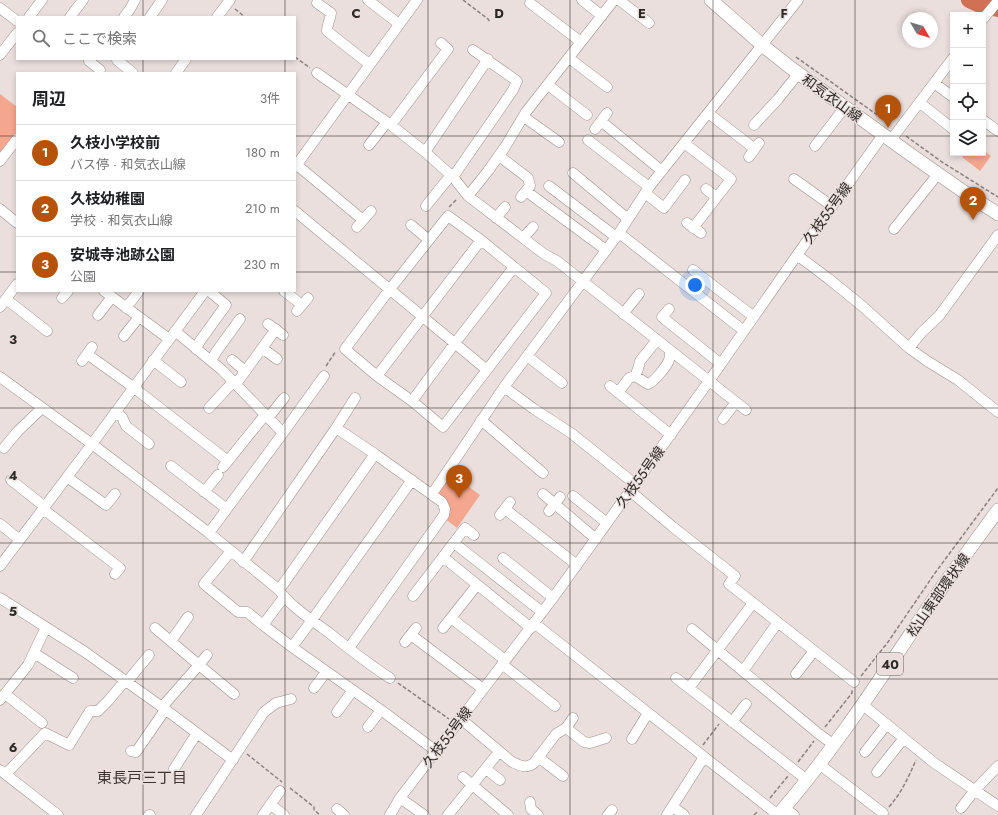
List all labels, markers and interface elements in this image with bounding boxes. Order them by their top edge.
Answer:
text: C [351,4,361,23]
text: D [494,4,504,23]
text: E [638,4,646,23]
text: F [780,4,788,23]
north arrow [902,12,938,48]
map controls [950,12,986,156]
button: + [950,12,986,48]
search box [16,16,296,60]
icon: search [30,27,52,49]
text: ここで検索 [62,28,137,50]
button: − [950,48,986,84]
street label: 和気衣山線 [798,69,866,127]
button: locate [950,84,986,120]
text: 周辺 [32,87,66,111]
text: 3件 [260,89,280,108]
pin: 1 [875,95,901,128]
button: layers [950,120,986,156]
text: 久枝小学校前 [70,132,160,154]
text: 1 [42,143,48,162]
text: 180 m [245,143,280,162]
text: バス停 · 和気衣山線 [70,155,186,174]
street label: 久枝55号線 [798,178,856,248]
pin: 2 [960,187,986,220]
text: 久枝幼稚園 [70,188,145,210]
text: 2 [41,199,49,218]
text: 210 m [245,199,280,218]
text: 学校 · 和気衣山線 [70,211,173,230]
text: 安城寺池跡公園 [70,244,175,266]
text: 3 [41,255,49,274]
text: 230 m [244,255,280,274]
text: 公園 [70,267,96,286]
your location [685,275,705,295]
text: 3 [9,330,17,349]
street label: 久枝55号線 [611,442,669,512]
pin: 3 [446,465,472,498]
text: 4 [8,466,18,485]
street label: 松山東部環状線 [902,549,974,641]
text: 5 [9,602,17,621]
road number: 40 [877,653,903,675]
street label: 久枝55号線 [417,702,477,772]
text: 6 [9,738,18,757]
district label: 東長戸三丁目 [97,767,187,789]

